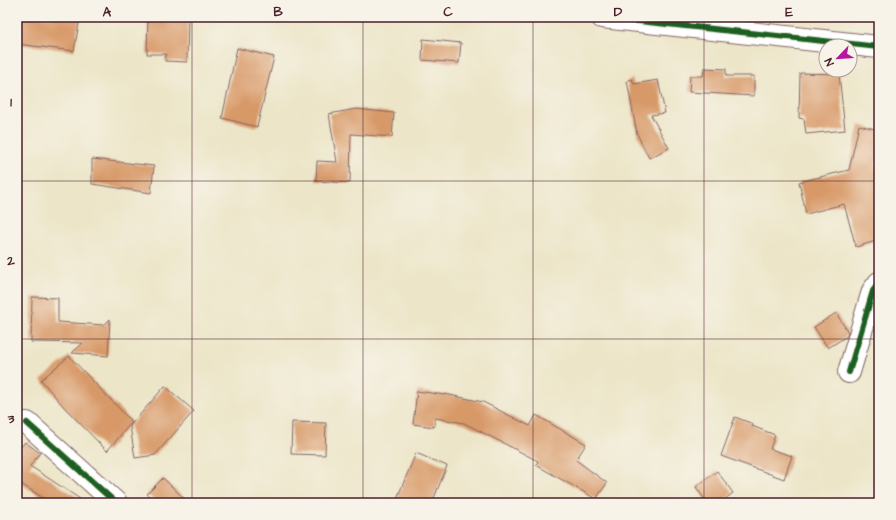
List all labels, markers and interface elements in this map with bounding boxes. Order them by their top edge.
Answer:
text: A [103,3,112,21]
text: B [273,3,283,21]
text: C [443,3,453,21]
text: D [614,3,623,21]
text: E [785,3,793,21]
north arrow [818,38,858,78]
text: N [821,56,838,68]
text: 1 [10,93,12,111]
text: 2 [6,252,15,270]
text: 3 [7,410,15,428]

